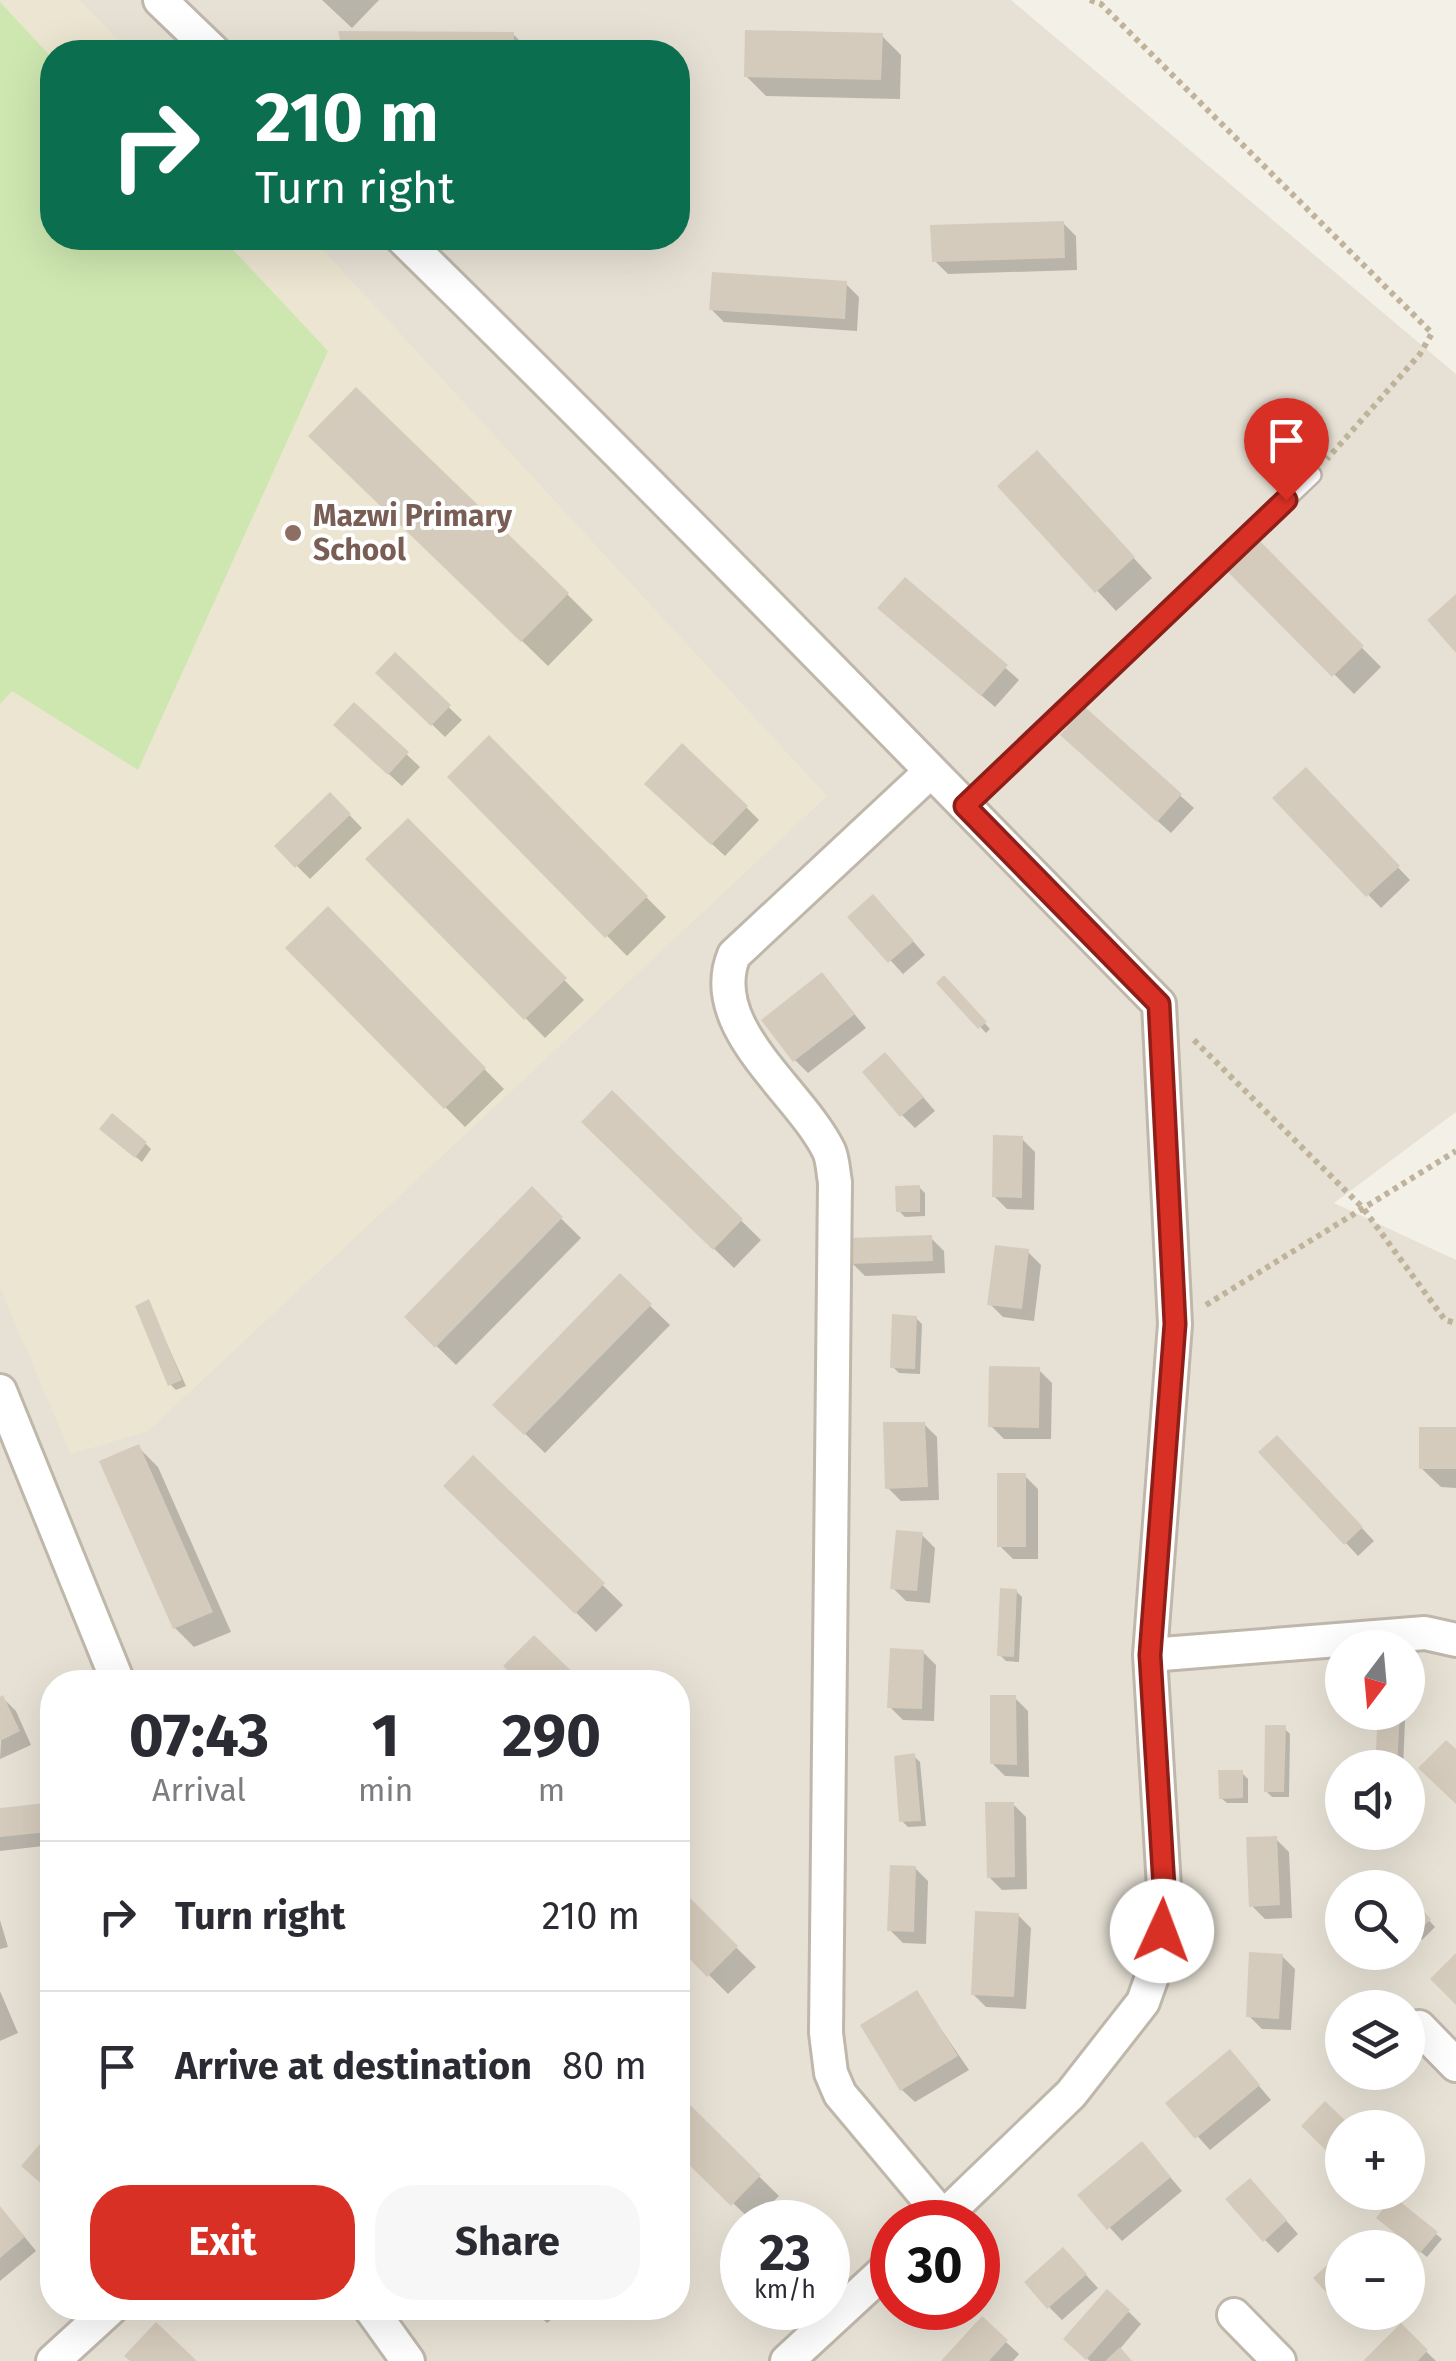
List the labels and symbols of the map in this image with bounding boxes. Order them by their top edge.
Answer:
pin [1244,398,1329,501]
place label: Mazwi Primary School [313,498,513,568]
marker: Mazwi Primary School [282,522,304,544]
north arrow [1325,1630,1425,1730]
position arrow [1110,1879,1214,1983]
speed limit sign: 30 [870,2200,1000,2330]

